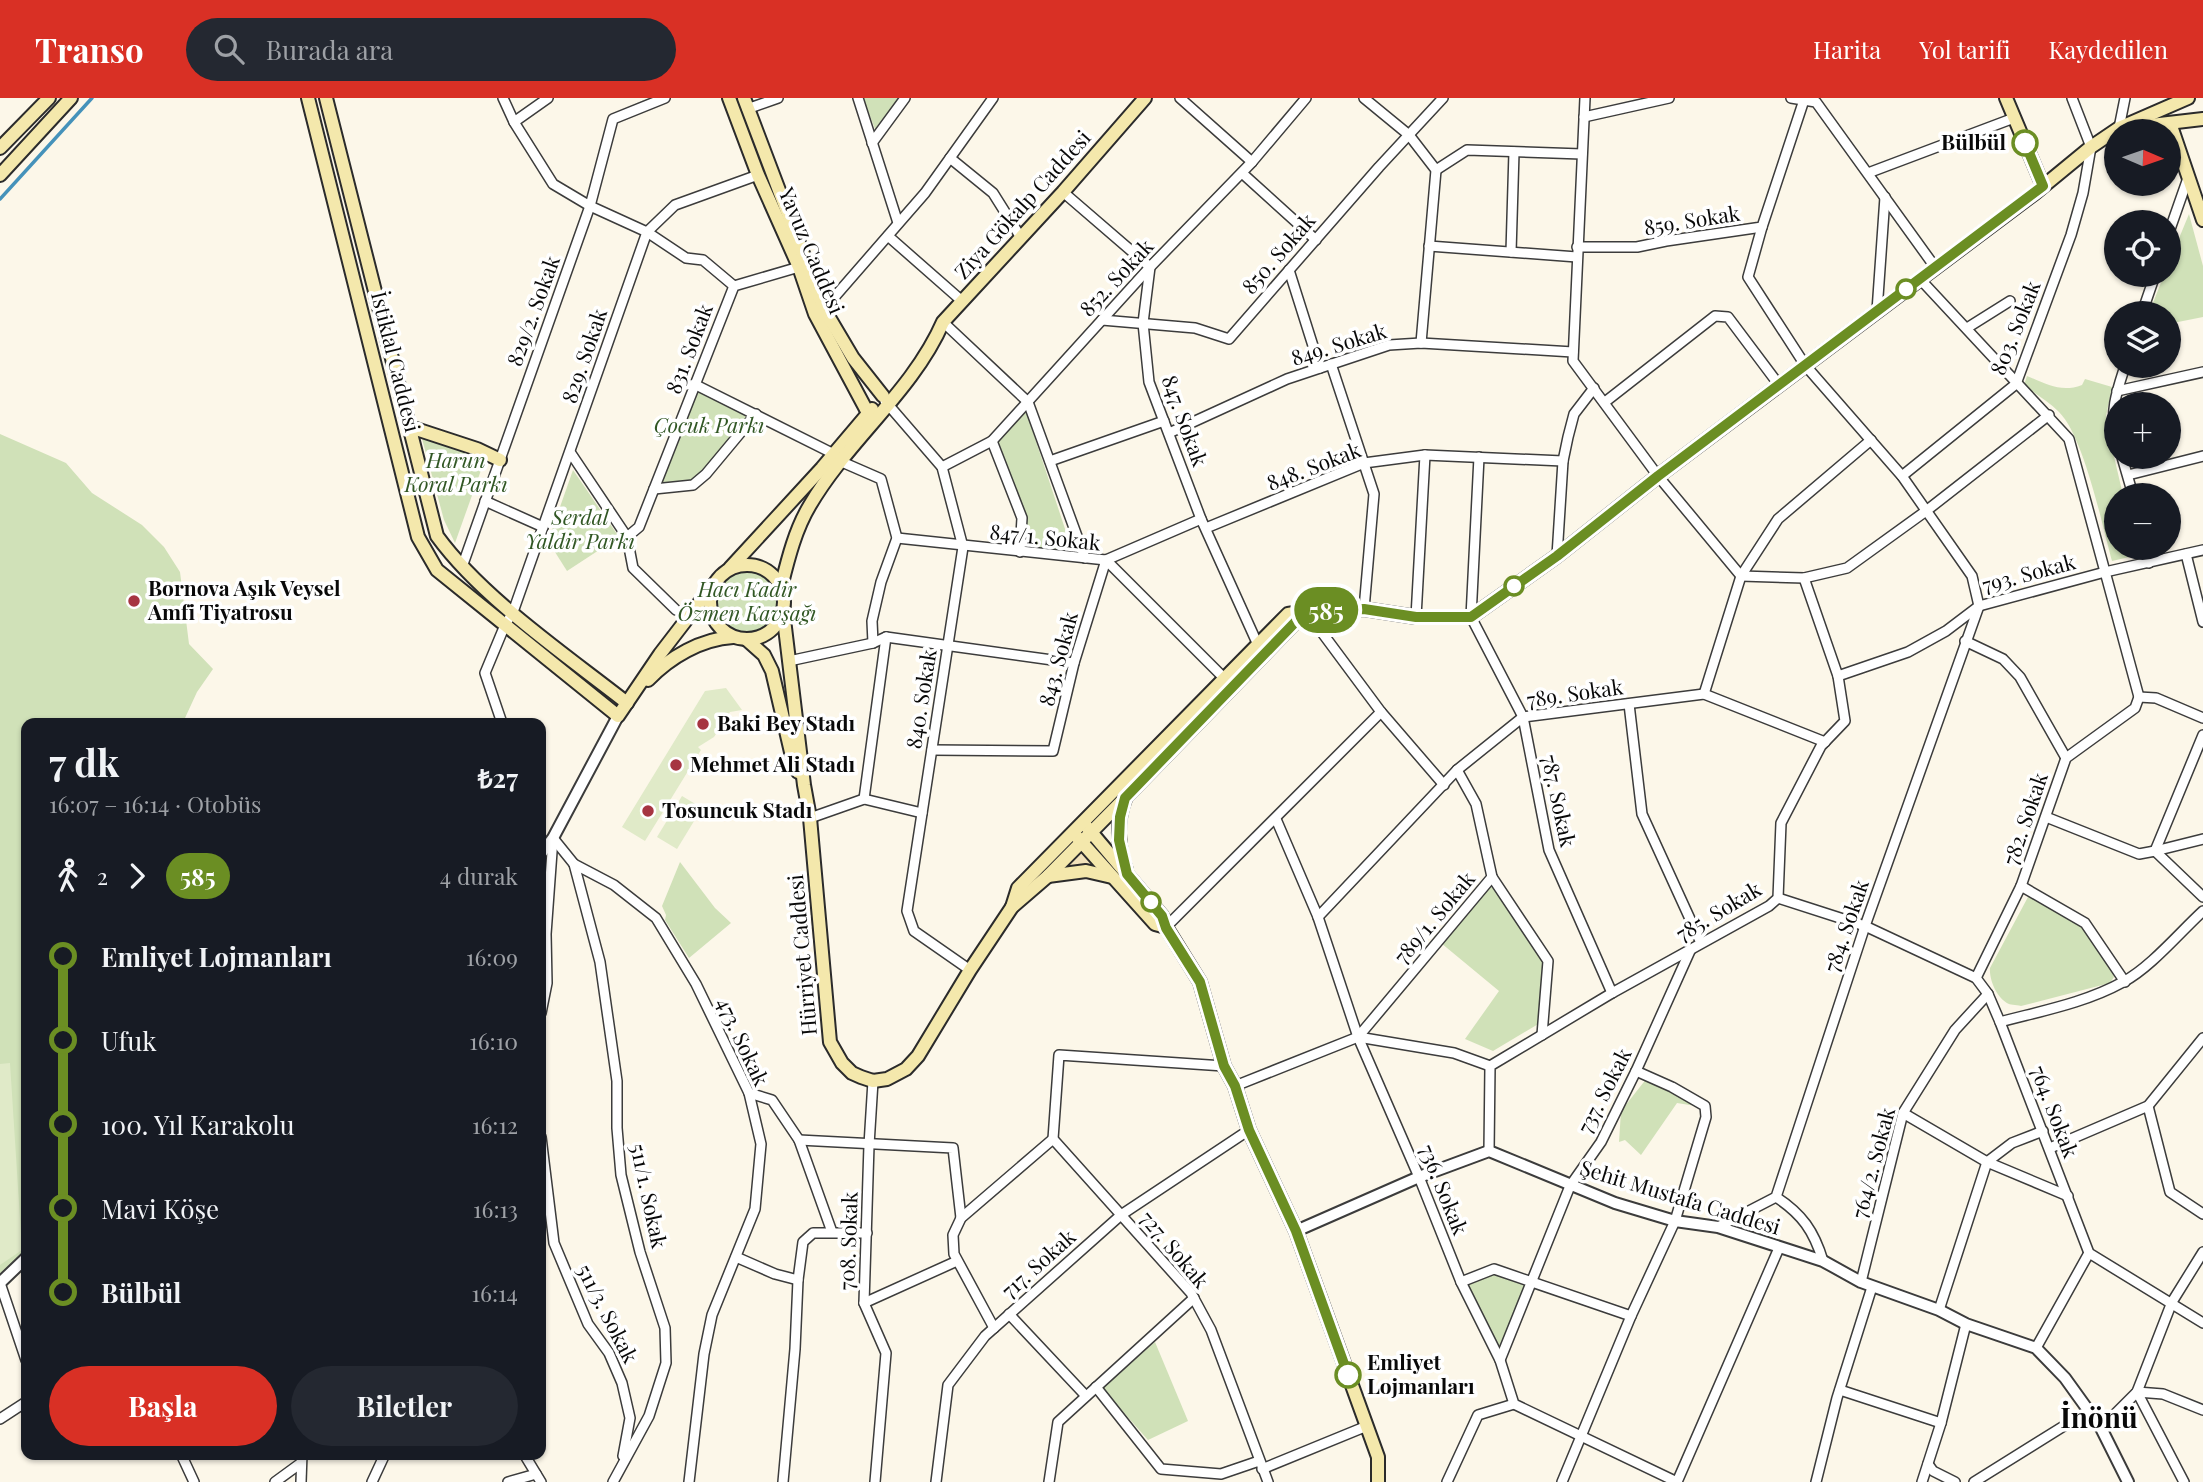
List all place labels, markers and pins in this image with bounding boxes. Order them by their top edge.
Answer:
place label: Bülbül [1941,127,2006,155]
marker: Bülbül [2012,130,2038,156]
unlabelled marker [1896,279,1916,299]
place label: Bornova Aşık Veysel Amfi Tiyatrosu [147,573,341,625]
unlabelled marker [1504,576,1524,596]
marker: Bornova Aşık Veysel Amfi Tiyatrosu [126,593,142,609]
place label: Baki Bey Stadı [717,708,856,736]
marker: Baki Bey Stadı [695,716,711,732]
place label: Mehmet Ali Stadı [690,749,855,777]
marker: Mehmet Ali Stadı [668,757,684,773]
place label: Tosuncuk Stadı [662,795,813,823]
marker: Tosuncuk Stadı [640,803,656,819]
unlabelled marker [1141,892,1161,912]
place label: Emliyet Lojmanları [1367,1347,1475,1399]
marker: Emliyet Lojmanları [1335,1362,1361,1388]

